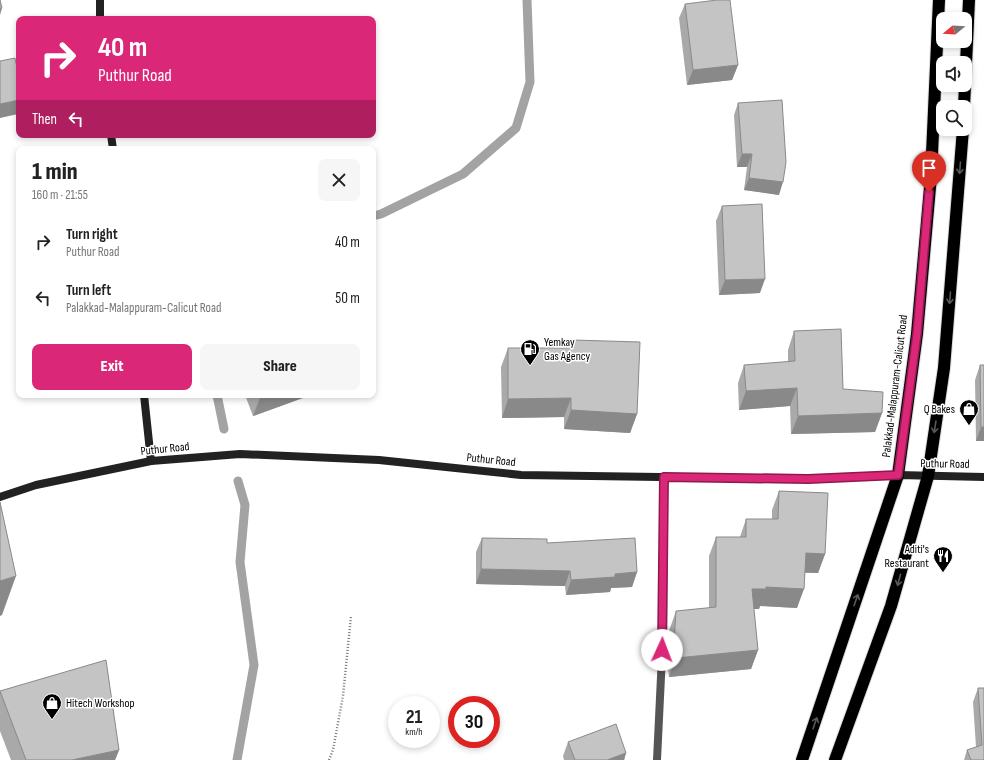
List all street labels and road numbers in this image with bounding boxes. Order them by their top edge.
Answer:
street label: Palakkad-Malappuram-Calicut Road [879,314,911,458]
street label: Puthur Road [140,439,190,459]
street label: Puthur Road [466,450,516,470]
street label: Puthur Road [920,456,970,472]

